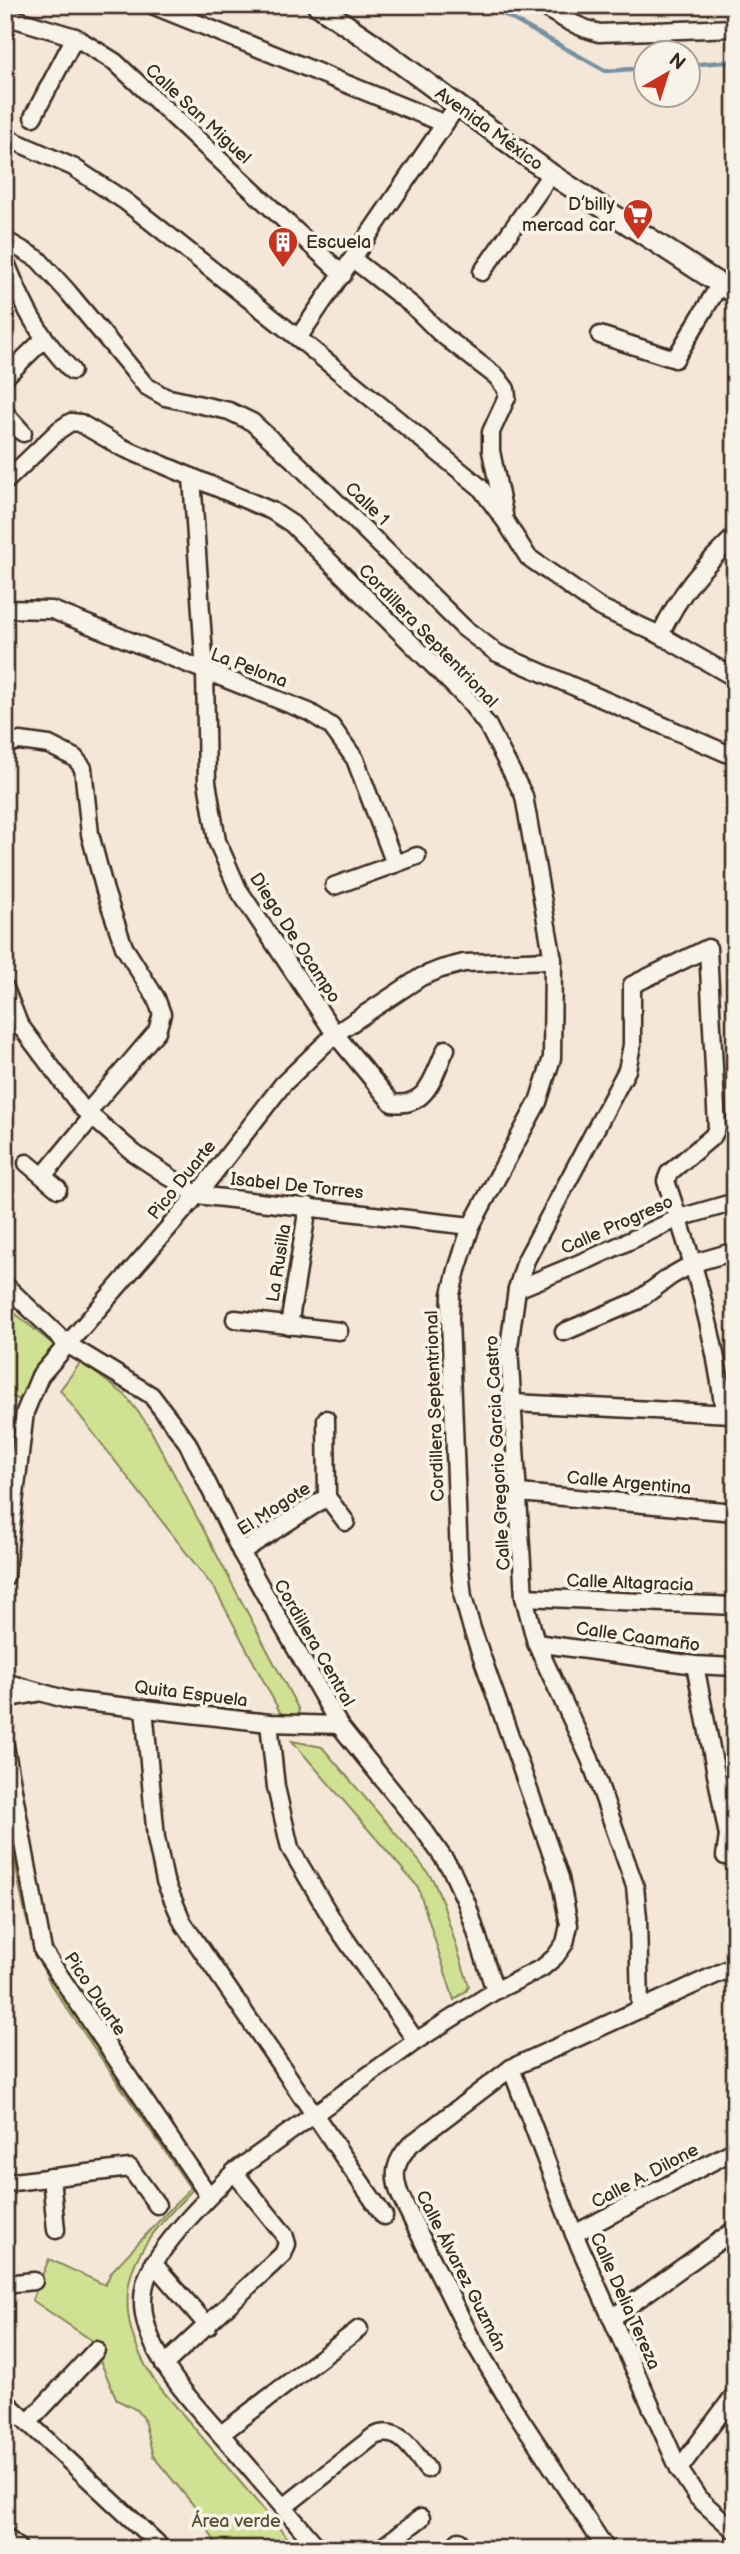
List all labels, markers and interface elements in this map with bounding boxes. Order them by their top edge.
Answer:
north arrow [632,38,702,108]
text: N [664,49,690,75]
street label: Calle San Miguel [141,60,255,168]
street label: Avenida México [431,83,547,175]
place label: D’billy mercad car [522,194,616,236]
supermarket icon: D’billy mercad car [621,197,655,241]
building icon: Escuela [266,225,300,269]
place label: Escuela [306,232,371,253]
street label: Calle 1 [341,478,393,530]
street label: Cordillera Septentrional [354,560,502,712]
street label: La Pelona [208,644,290,692]
street label: Diego De Ocampo [245,869,345,1007]
street label: Pico Duarte [144,1136,221,1224]
street label: Isabel De Torres [229,1169,365,1203]
street label: Calle Progreso [558,1191,676,1259]
street label: La Rusilla [262,1222,296,1304]
street label: Cordillera Septentrional [421,1310,449,1502]
street label: Calle Gregorio Garcia Castro [481,1335,515,1571]
street label: Calle Argentina [566,1467,692,1499]
street label: El Mogote [234,1478,315,1540]
street label: Calle Altagracia [566,1570,694,1596]
street label: Cordillera Central [269,1576,359,1710]
street label: Calle Caamaño [575,1618,701,1656]
street label: Quita Espuela [133,1677,249,1711]
street label: Pico Duarte [59,1948,131,2040]
street label: Calle A. Dilone [588,2139,702,2213]
street label: Calle Álvarez Guzmán [411,2186,513,2355]
street label: Calle Delia Tereza [585,2229,665,2373]
park label: Área verde [191,2509,281,2532]

